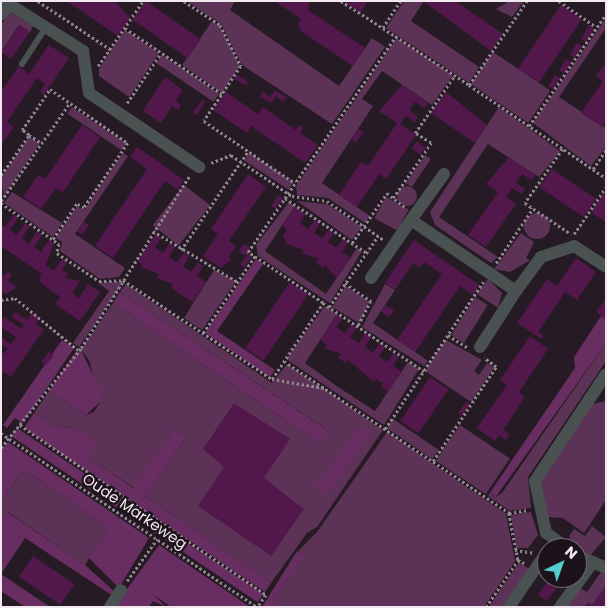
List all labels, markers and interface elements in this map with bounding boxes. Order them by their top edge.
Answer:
street label: Oude Markeweg [79,469,191,553]
north arrow [537,538,587,588]
text: N [561,542,582,564]

